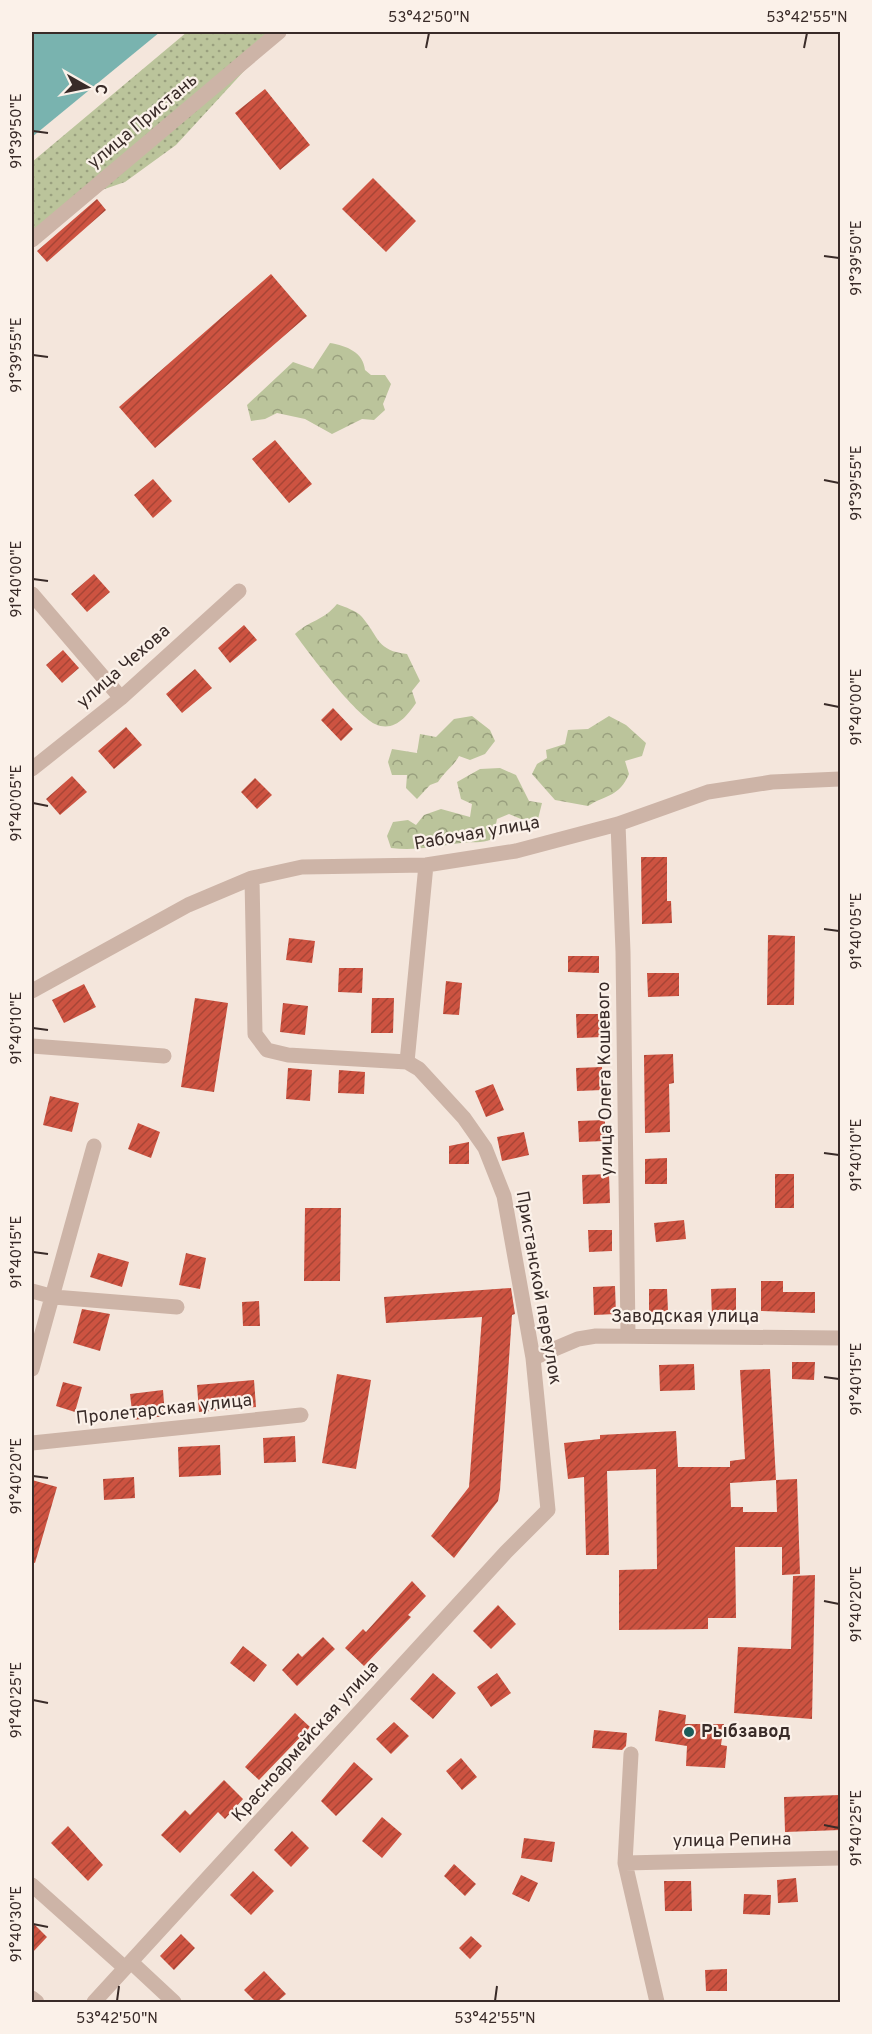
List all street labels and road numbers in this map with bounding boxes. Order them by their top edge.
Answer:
street label: улица Пристань [83,69,203,175]
street label: улица Чехова [72,620,176,714]
street label: Рабочая улица [412,812,542,856]
street label: улица Олега Кошевого [593,981,619,1177]
street label: Пристанской переулок [510,1189,566,1387]
street label: Заводская улица [611,1306,759,1329]
street label: Пролетарская улица [75,1389,253,1431]
street label: Красноармейская улица [227,1657,385,1827]
street label: улица Репина [672,1828,792,1854]

